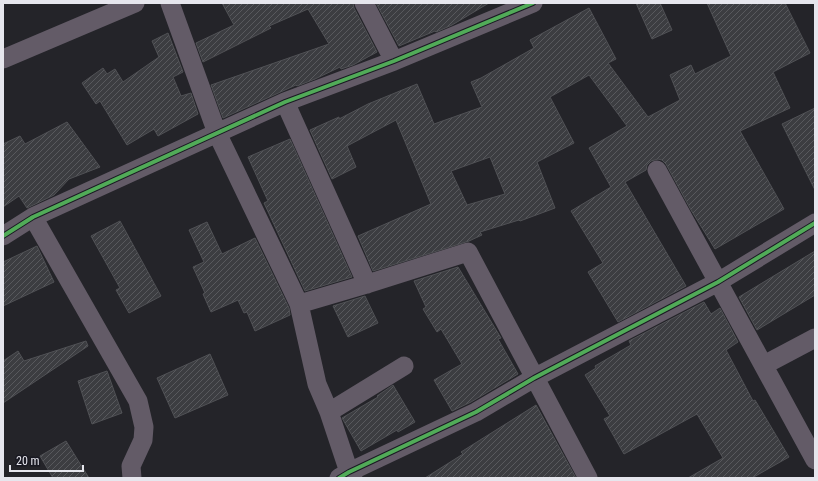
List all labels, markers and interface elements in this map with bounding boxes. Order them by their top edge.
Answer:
scale bar [10,447,83,473]
text: 20 m [16,454,40,468]

